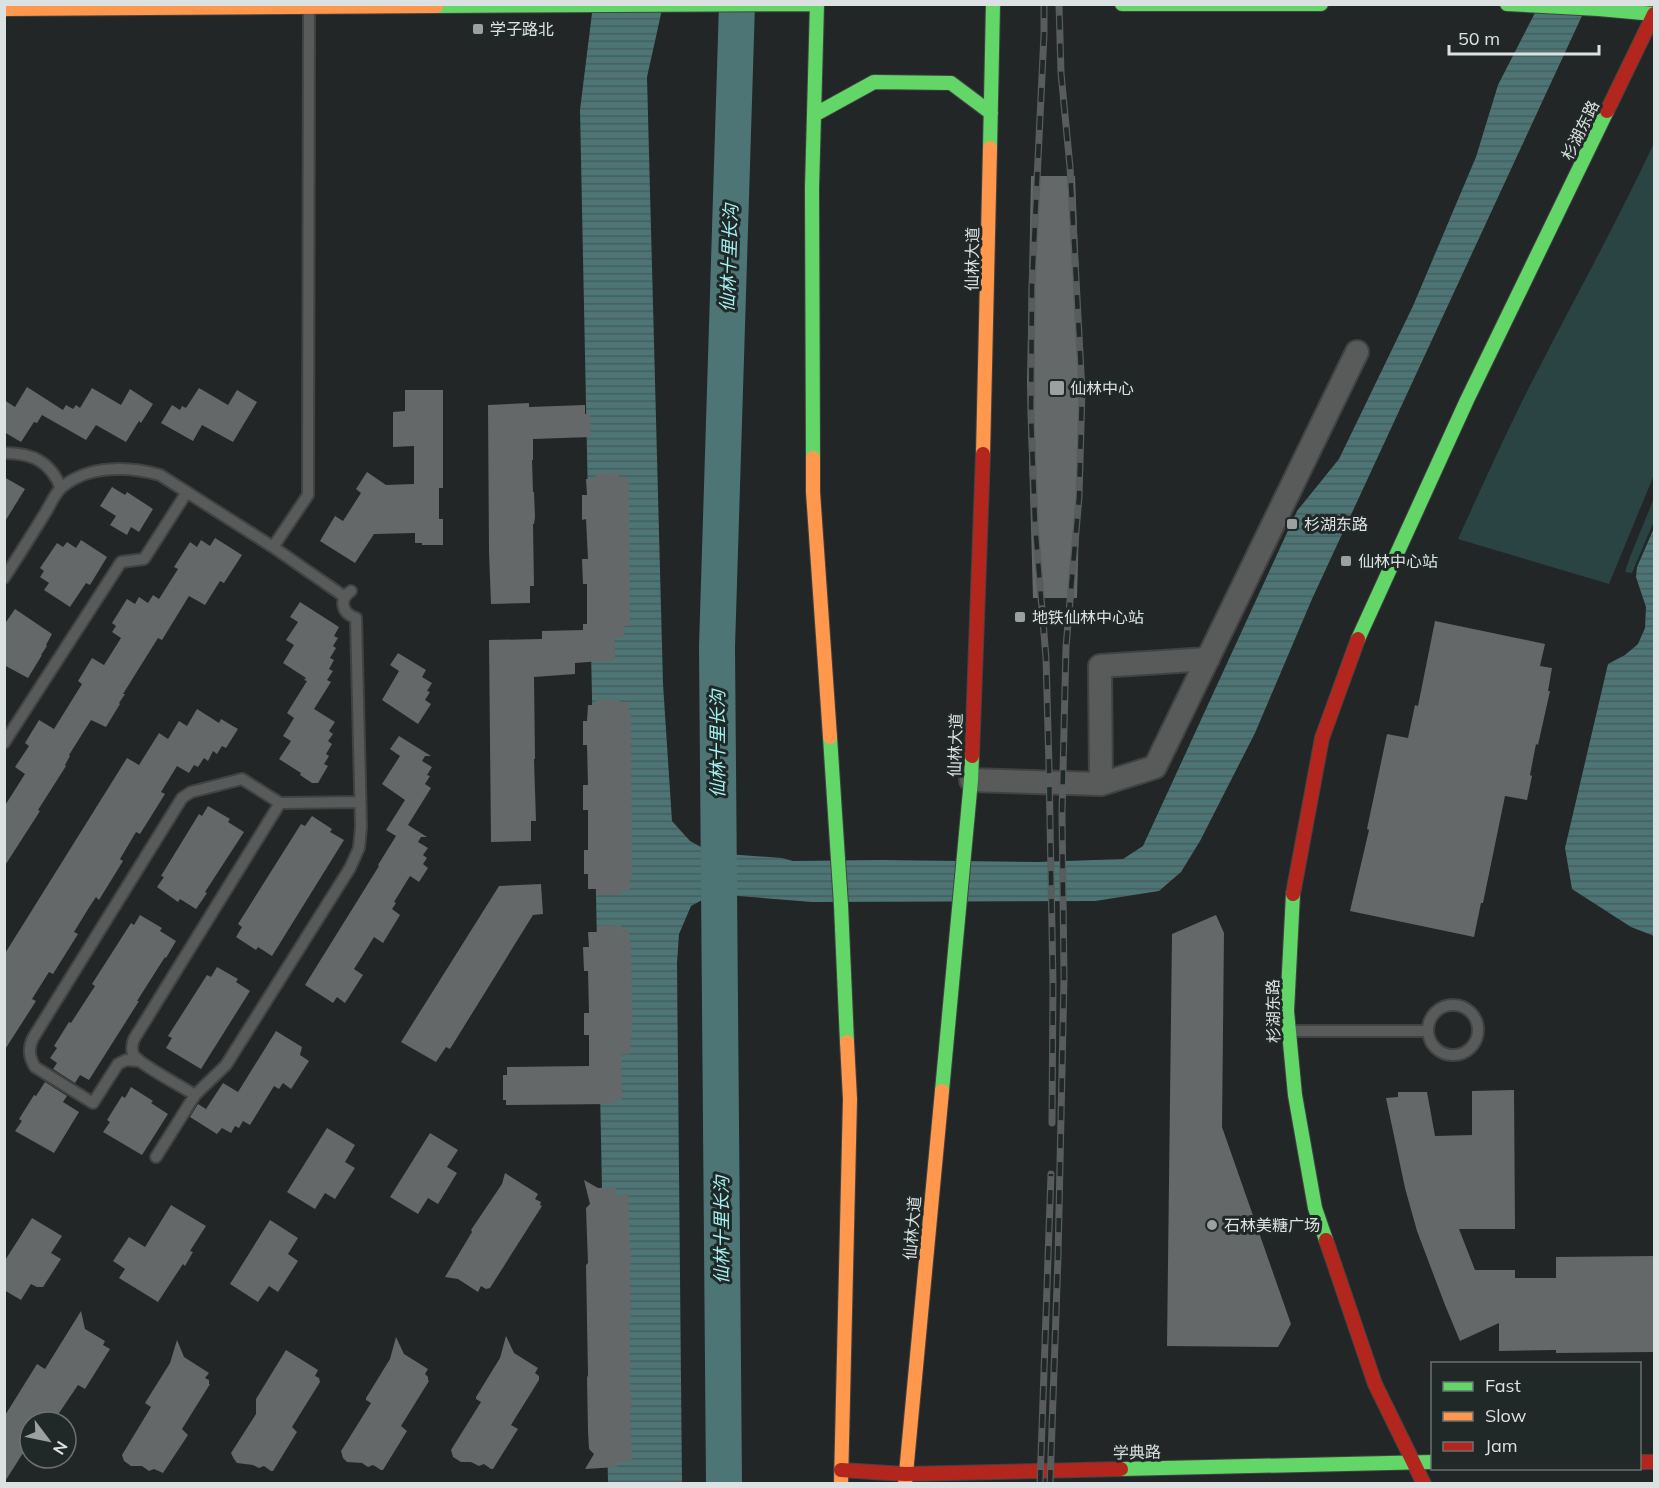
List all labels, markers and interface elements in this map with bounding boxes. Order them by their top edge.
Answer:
scale bar [1449,18,1599,56]
place label: 学子路北 [490,19,554,39]
marker: 学子路北 [471,22,485,36]
text: 50 m [1458,27,1500,50]
street label: 杉湖东路 [1557,97,1603,163]
water label: 仙林十里长沟 [716,202,742,312]
street label: 仙林大道 [961,227,983,291]
place label: 仙林中心 [1070,378,1134,398]
marker: 仙林中心 [1048,379,1066,397]
place label: 杉湖东路 [1304,514,1368,534]
marker: 杉湖东路 [1285,517,1299,531]
place label: 仙林中心站 [1358,551,1438,571]
marker: 仙林中心站 [1339,554,1353,568]
place label: 地铁仙林中心站 [1032,607,1144,627]
marker: 地铁仙林中心站 [1013,610,1027,624]
water label: 仙林十里长沟 [706,688,729,798]
street label: 仙林大道 [944,713,966,777]
street label: 杉湖东路 [1262,979,1284,1043]
water label: 仙林十里长沟 [710,1174,733,1284]
street label: 仙林大道 [899,1195,925,1261]
place label: 石林美糖广场 [1224,1215,1320,1235]
marker: 石林美糖广场 [1205,1218,1219,1232]
legend [1431,1362,1641,1470]
text: Fast [1485,1374,1521,1397]
text: Slow [1485,1404,1527,1427]
north arrow [18,1410,78,1470]
text: Jam [1485,1434,1518,1457]
text: N [49,1438,72,1458]
street label: 学典路 [1113,1442,1161,1462]

